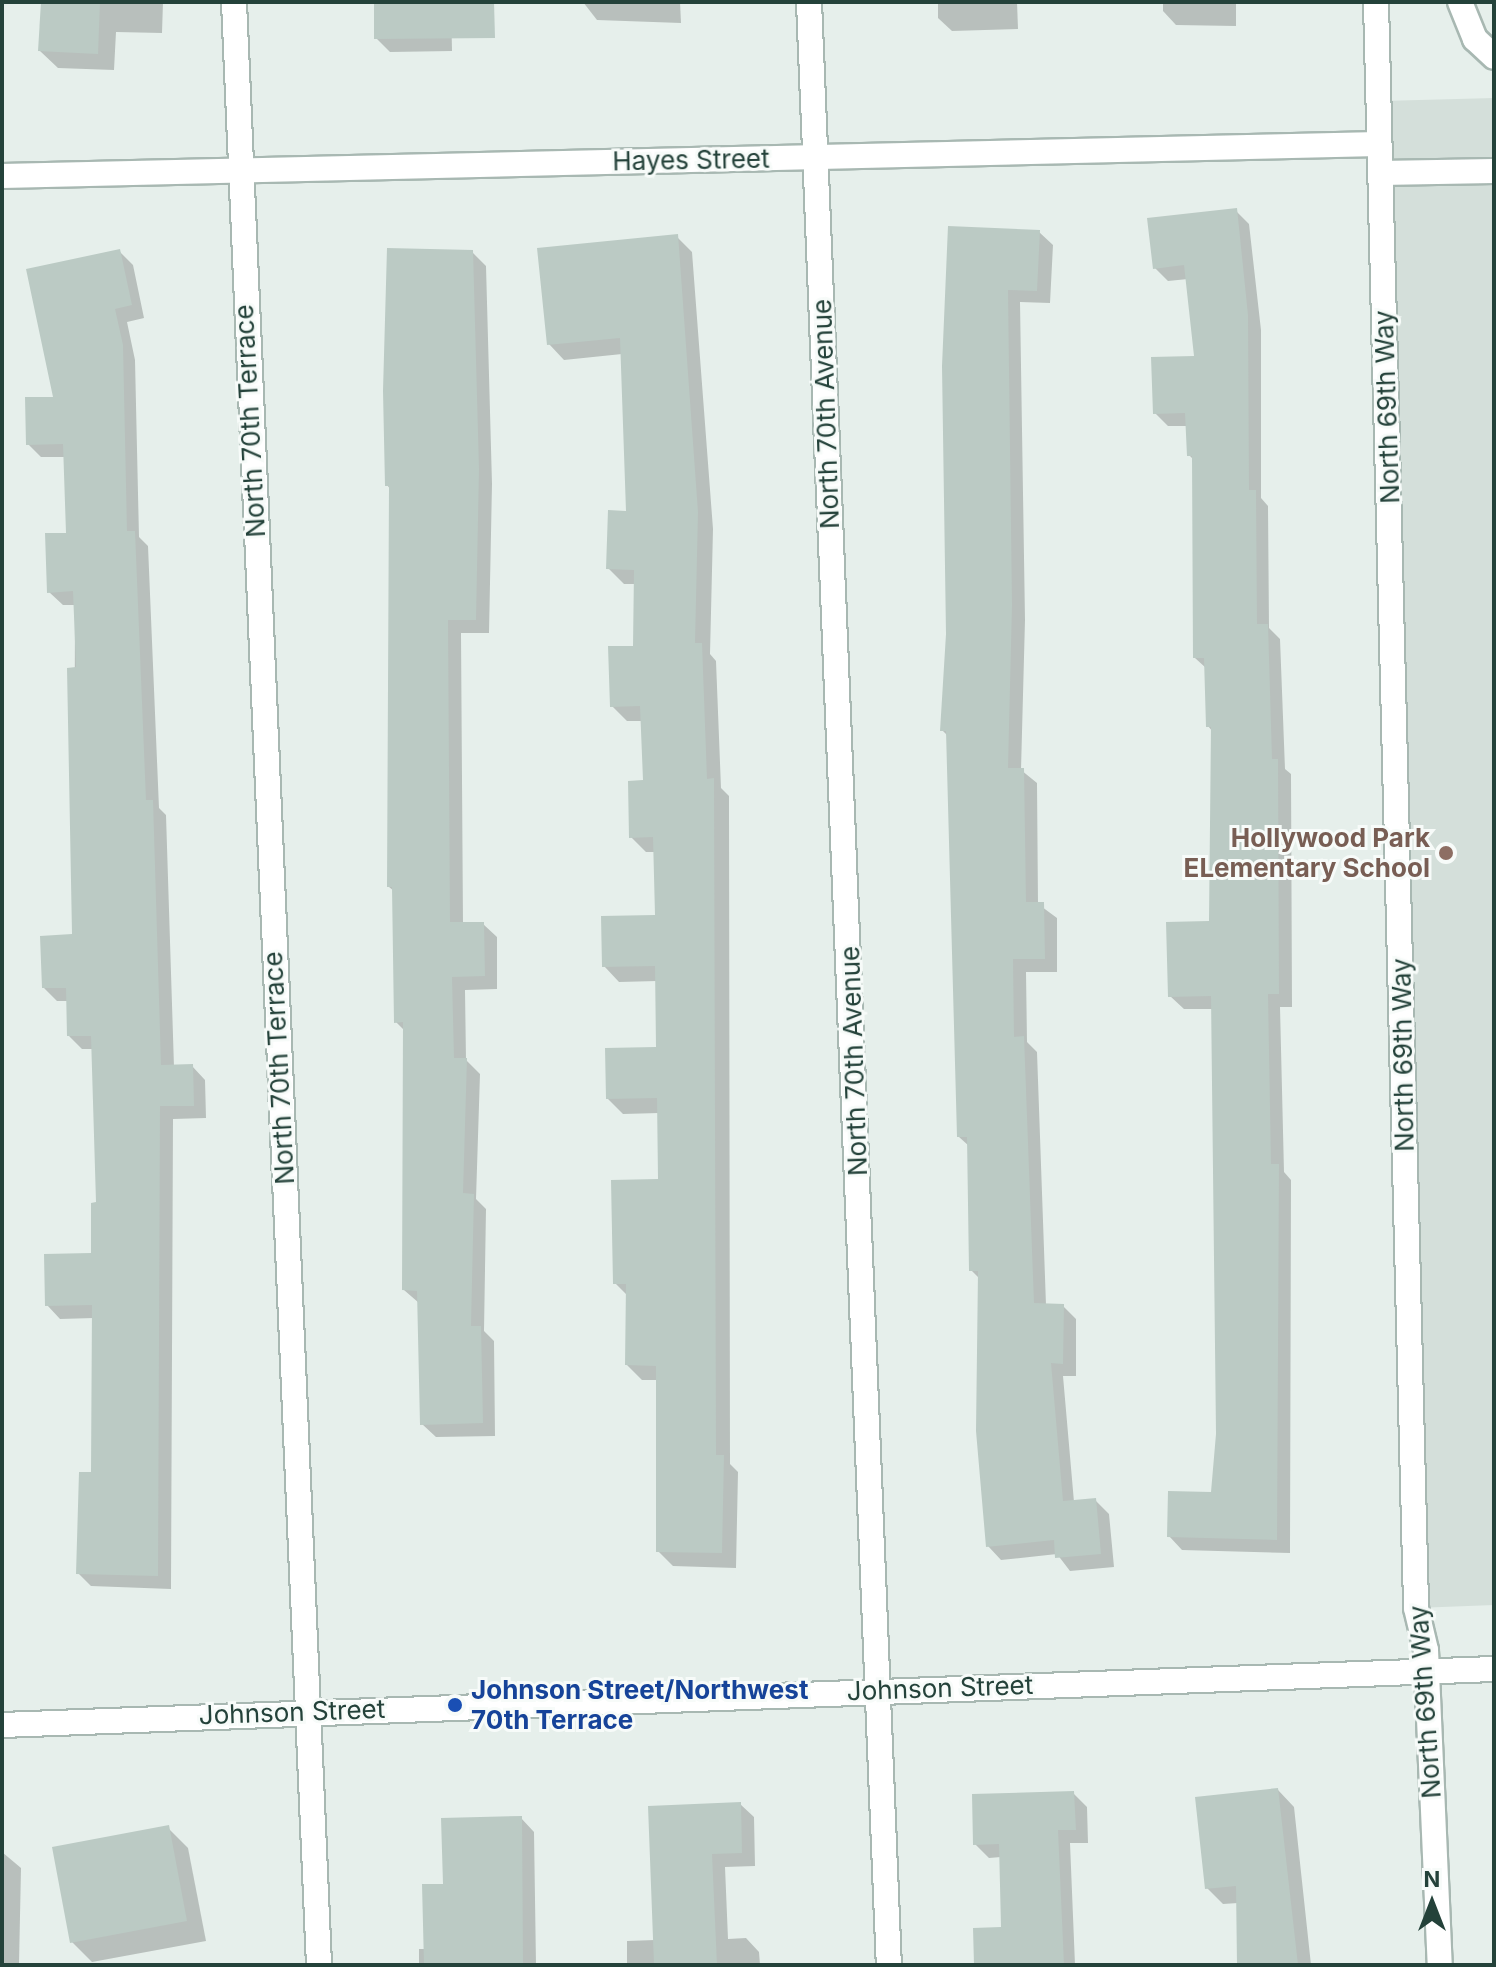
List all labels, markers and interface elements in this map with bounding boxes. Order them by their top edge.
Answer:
street label: Hayes Street [612,143,770,177]
street label: North 70th Avenue [806,298,846,530]
street label: North 70th Terrace [228,304,272,538]
street label: North 69th Way [1368,310,1406,504]
place label: Hollywood Park ELementary School [1184,822,1430,884]
marker: Hollywood Park ELementary School [1437,844,1455,862]
street label: North 70th Avenue [834,945,874,1177]
street label: North 70th Terrace [257,951,301,1185]
street label: North 69th Way [1386,958,1420,1152]
street label: North 69th Way [1403,1604,1447,1800]
street label: Johnson Street [846,1669,1034,1707]
place label: Johnson Street/Northwest 70th Terrace [471,1674,808,1736]
street label: Johnson Street [198,1693,386,1731]
marker: Johnson Street/Northwest 70th Terrace [446,1696,464,1714]
north arrow [1392,1863,1472,1943]
text: N [1424,1866,1440,1892]

